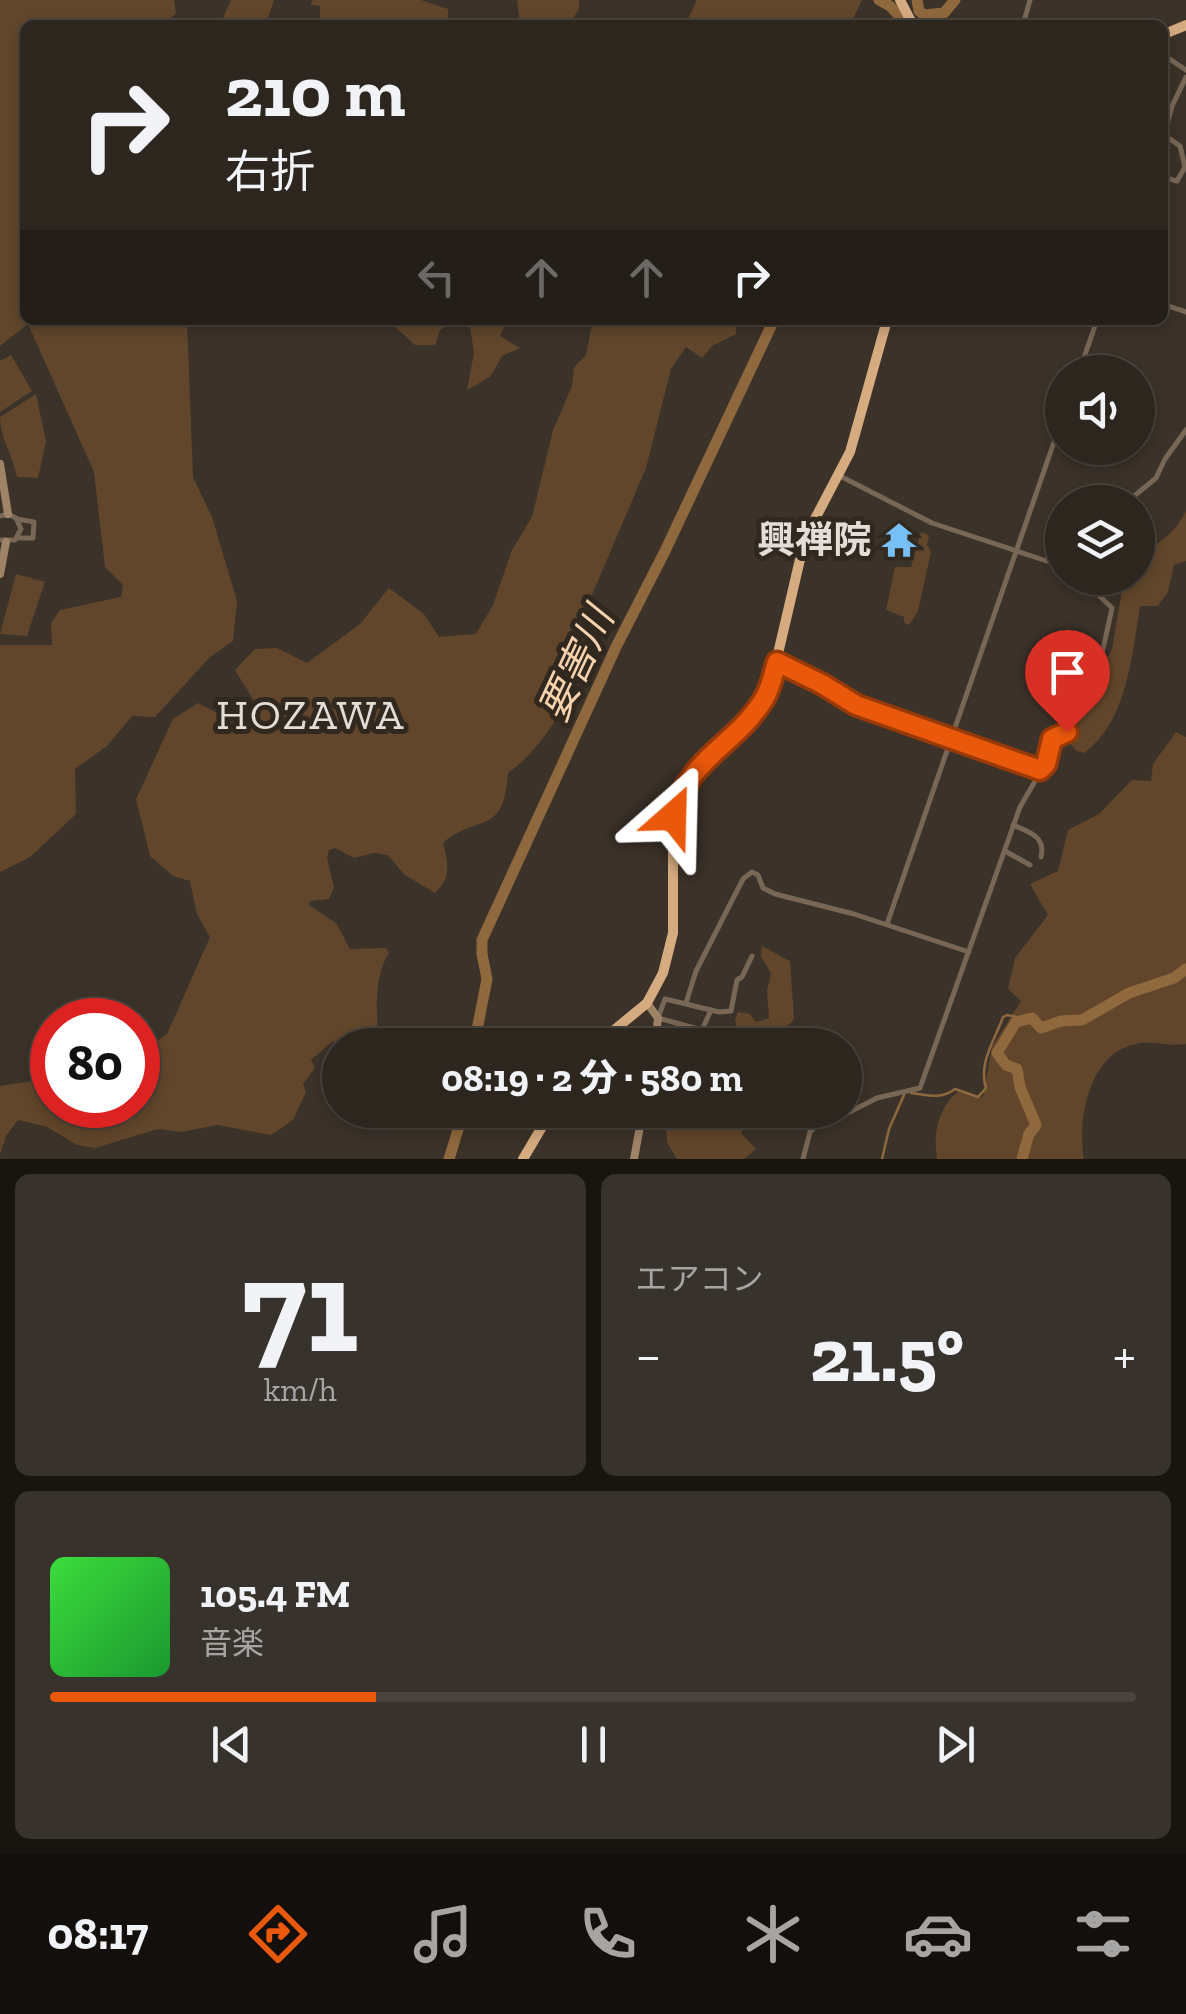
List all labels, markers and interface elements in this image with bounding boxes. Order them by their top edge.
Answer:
text: 210 m [225,50,406,134]
icon: right [60,60,190,190]
text: 右折 [225,145,315,199]
icon: left [409,250,464,305]
icon: ahead [514,250,569,305]
icon: ahead [619,250,674,305]
icon: right [724,250,779,305]
map controls [1045,355,1155,595]
button: sound [1045,355,1155,465]
button: layers [1045,485,1155,595]
place label: 興禅院 [757,517,871,563]
temple icon: 興禅院 [880,521,918,559]
water label: 要害川 [529,596,625,729]
pin [1025,630,1110,733]
icon: arrive [1040,645,1095,700]
district label: HOZAWA [216,689,406,740]
position arrow [621,764,725,868]
speed limit sign: 80 [30,998,160,1128]
text: 08:19 · 2 分 · 580 m [441,1055,743,1101]
text: 71 [242,1228,359,1384]
text: エアコン [636,1260,764,1298]
text: 21.5° [810,1310,964,1400]
text: − [636,1322,661,1388]
text: + [1113,1322,1136,1388]
text: km/h [264,1371,337,1409]
text: 105.4 FM [200,1571,350,1617]
text: 音楽 [200,1624,264,1662]
icon: previous [204,1717,259,1772]
icon: pause [566,1717,621,1772]
icon: next [928,1717,983,1772]
icon: directions [243,1899,313,1969]
icon: music [408,1899,478,1969]
icon: phone [573,1899,643,1969]
icon: climate [738,1899,808,1969]
icon: car [903,1899,973,1969]
icon: filters [1068,1899,1138,1969]
text: 08:17 [48,1907,148,1961]

